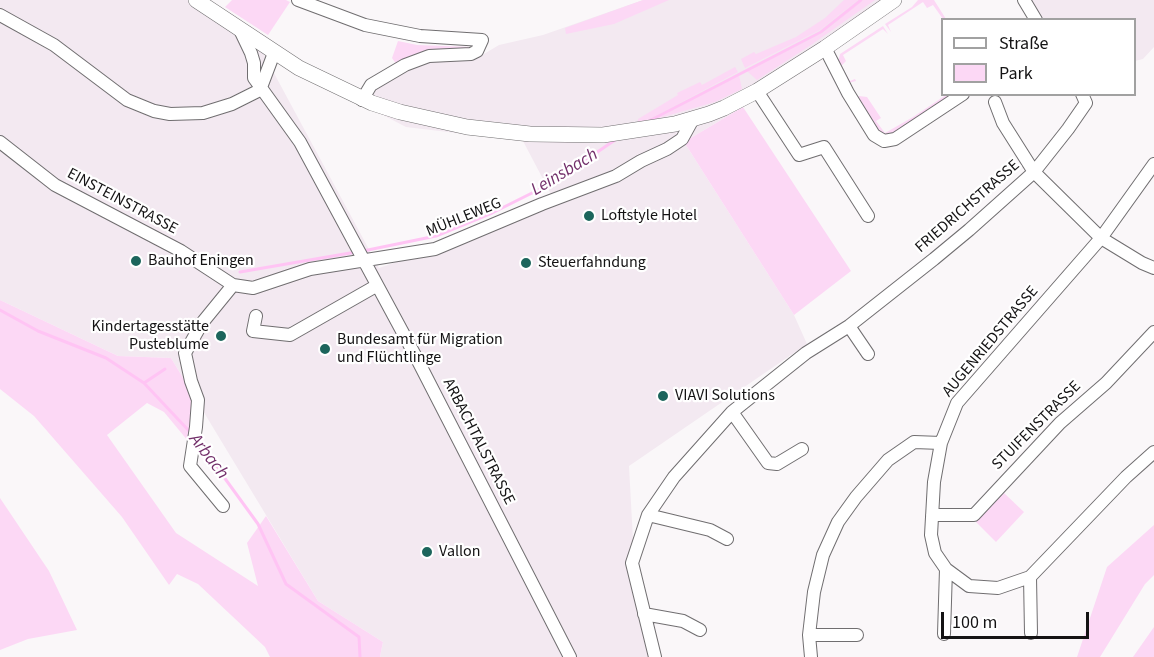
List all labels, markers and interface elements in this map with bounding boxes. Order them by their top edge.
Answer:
legend [941,18,1136,96]
text: Straße [999,31,1048,56]
text: Park [999,61,1033,86]
water label: Leinsbach [528,145,602,201]
street label: FRIEDRICHSTRASSE [912,156,1024,258]
street label: EINSTEINSTRASSE [63,165,181,239]
street label: MÜHLEWEG [424,194,504,242]
place label: Loftstyle Hotel [601,206,697,226]
marker: Loftstyle Hotel [582,209,596,223]
place label: Bauhof Eningen [148,251,254,271]
place label: Steuerfahndung [538,253,646,273]
marker: Bauhof Eningen [129,254,143,268]
marker: Steuerfahndung [519,256,533,270]
street label: AUGENRIEDSTRASSE [939,283,1043,401]
place label: Kindertagesstätte Pusteblume [92,317,209,355]
marker: Kindertagesstätte Pusteblume [214,329,228,343]
place label: Bundesamt für Migration und Flüchtlinge [337,330,503,368]
marker: Bundesamt für Migration und Flüchtlinge [318,342,332,356]
street label: ARBACHTALSTRASSE [438,376,518,508]
street label: STUIFENSTRASSE [989,378,1085,474]
place label: VIAVI Solutions [675,386,775,406]
marker: VIAVI Solutions [656,389,670,403]
water label: Arbach [184,430,232,484]
place label: Vallon [439,542,481,562]
marker: Vallon [420,545,434,559]
scale bar [944,600,1092,638]
text: 100 m [952,610,997,635]

